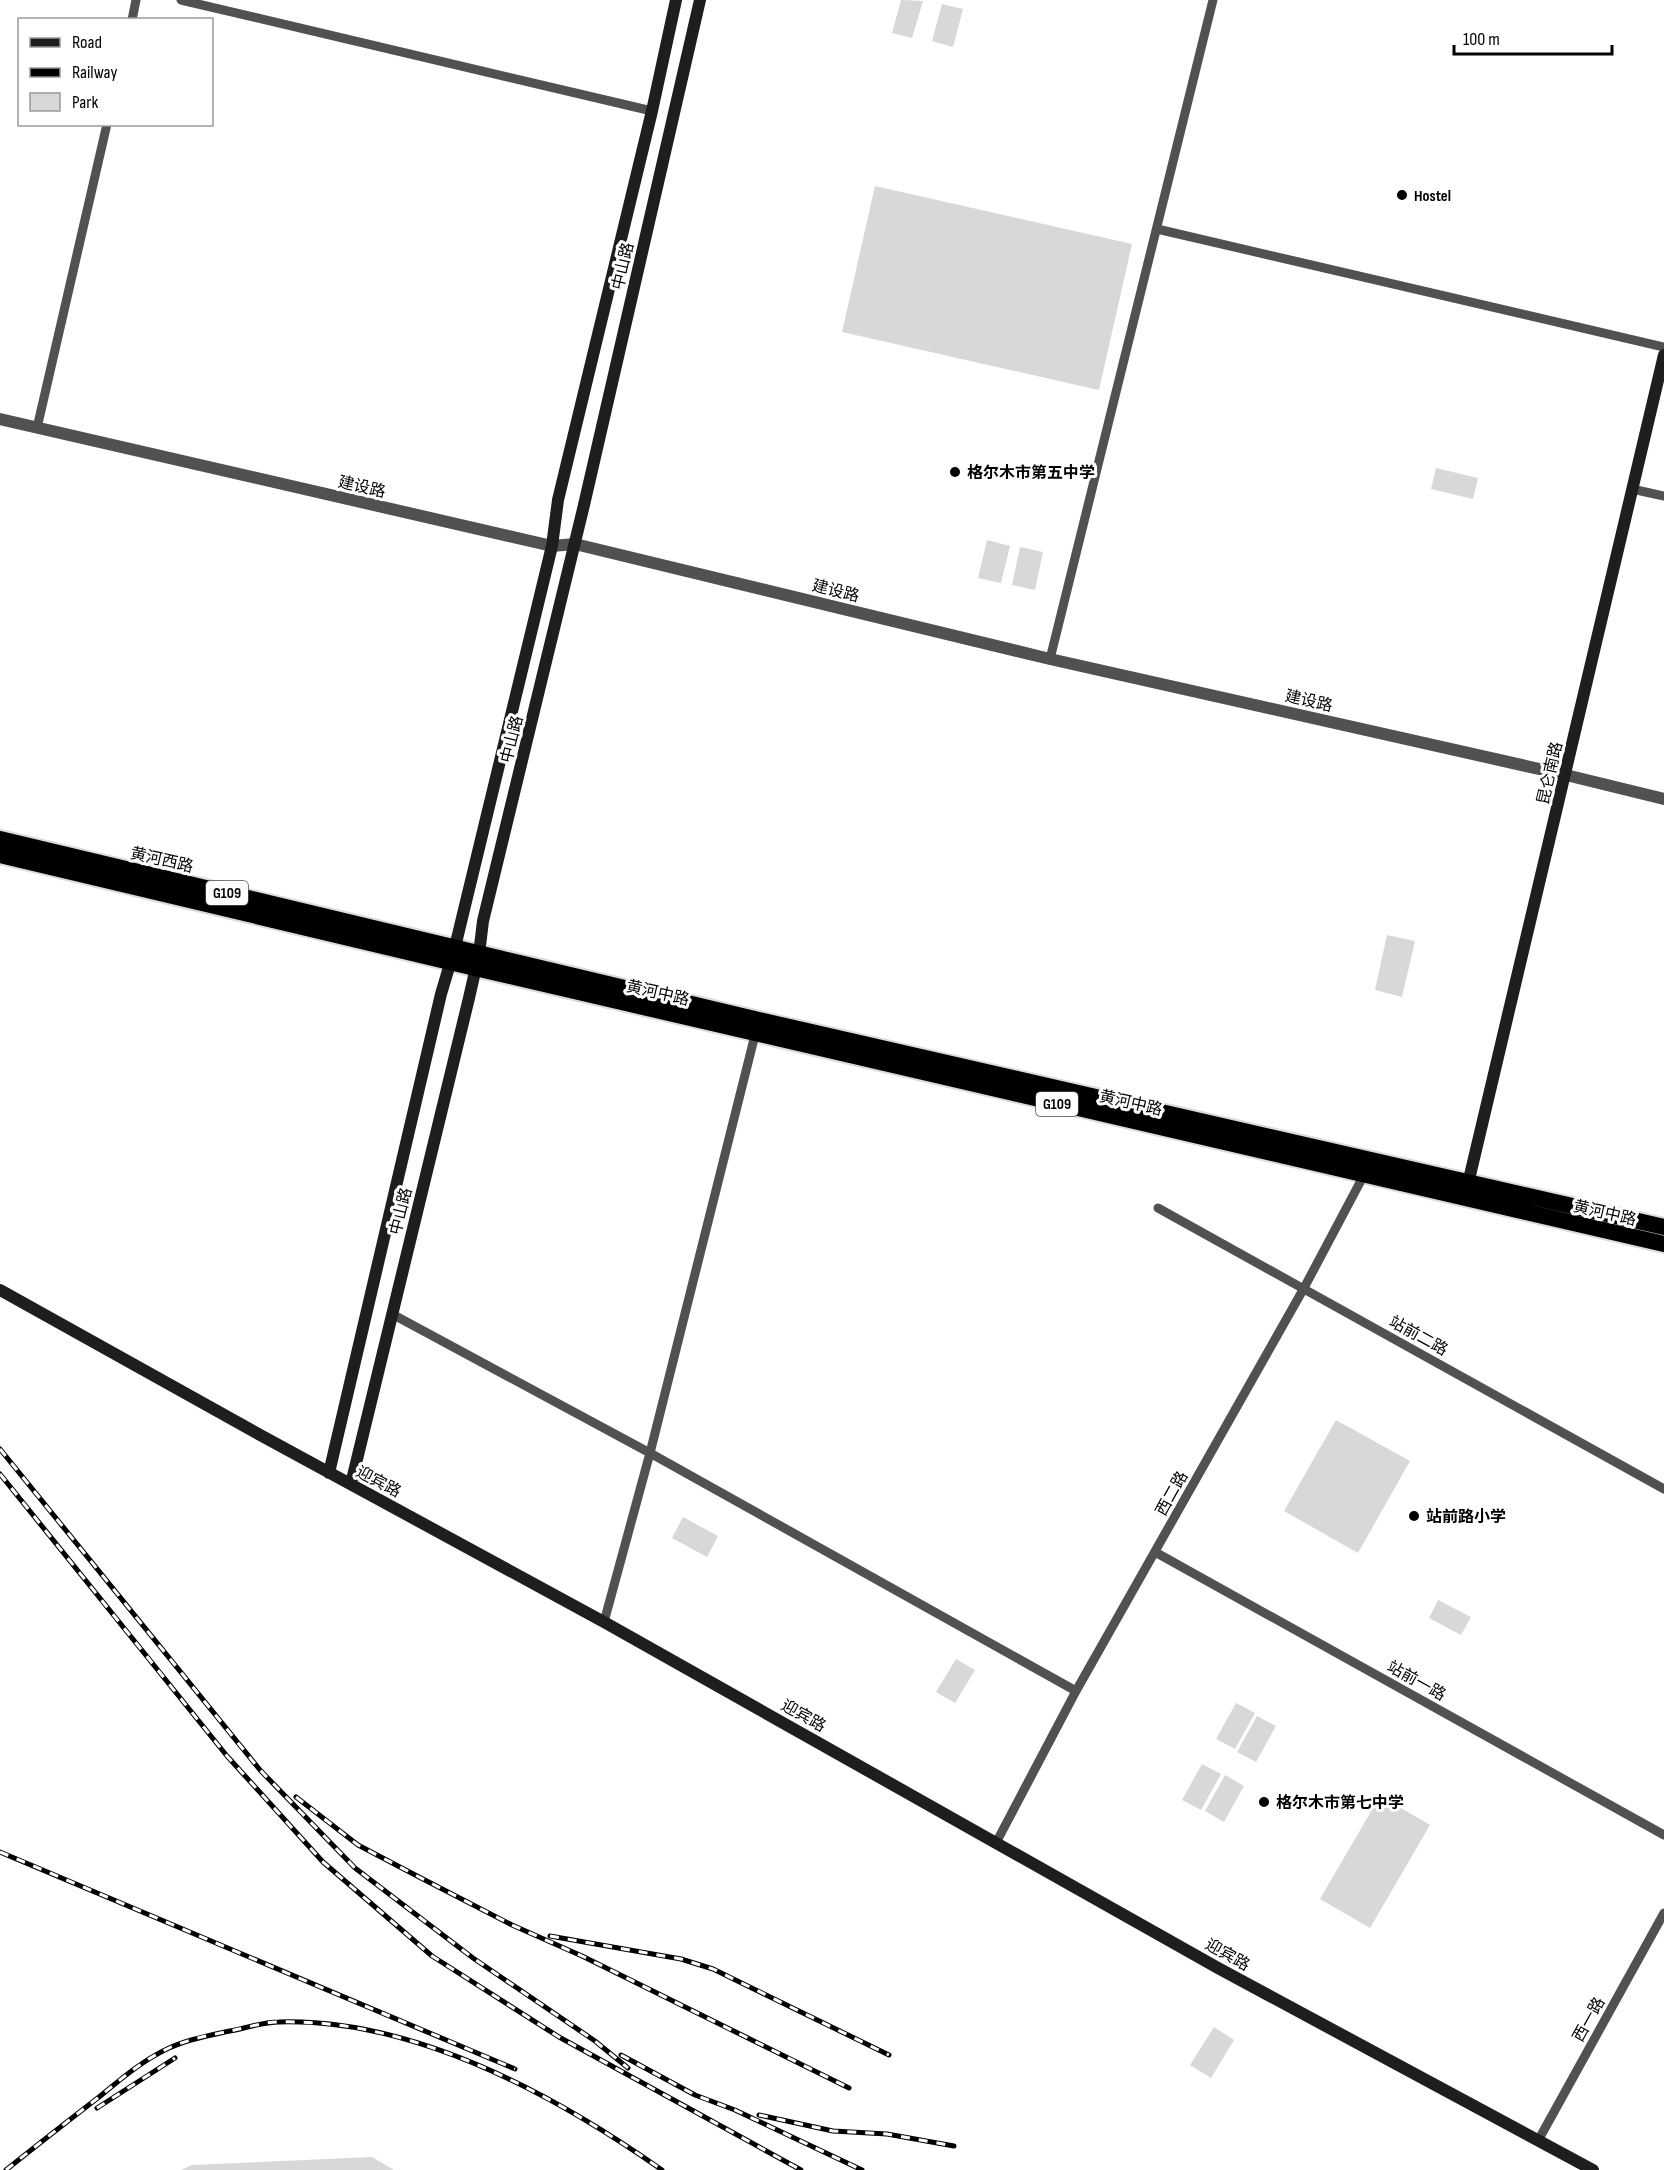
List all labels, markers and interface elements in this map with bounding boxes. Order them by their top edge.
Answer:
legend [18,18,213,126]
scale bar [1454,18,1612,56]
text: 100 m [1463,29,1500,50]
text: Road [72,32,102,53]
text: Railway [72,62,117,83]
text: Park [72,92,98,113]
place label: Hostel [1414,187,1451,206]
marker: Hostel [1395,188,1409,202]
street label: 中山路 [609,241,638,292]
place label: 格尔木市第五中学 [967,464,1095,483]
marker: 格尔木市第五中学 [948,465,962,479]
street label: 建设路 [336,473,387,502]
street label: 建设路 [810,576,861,606]
street label: 建设路 [1283,687,1334,716]
street label: 中山路 [497,714,527,765]
street label: 昆仑南路 [1534,740,1567,807]
street label: 黄河西路 [128,844,195,877]
road number: G109 [206,881,248,905]
street label: 黄河中路 [624,977,691,1010]
street label: 黄河中路 [1097,1087,1164,1120]
road number: G109 [1036,1092,1078,1116]
street label: 中山路 [386,1186,416,1237]
street label: 黄河中路 [1571,1197,1638,1230]
street label: 站前二路 [1386,1312,1451,1360]
street label: 迎宾路 [353,1463,404,1502]
street label: 西二路 [1152,1468,1192,1519]
place label: 站前路小学 [1426,1508,1506,1527]
marker: 站前路小学 [1407,1509,1421,1523]
street label: 站前一路 [1384,1657,1449,1705]
street label: 迎宾路 [778,1696,829,1736]
place label: 格尔木市第七中学 [1276,1794,1404,1813]
marker: 格尔木市第七中学 [1257,1795,1271,1809]
street label: 迎宾路 [1202,1935,1253,1975]
street label: 西一路 [1569,1994,1609,2045]

